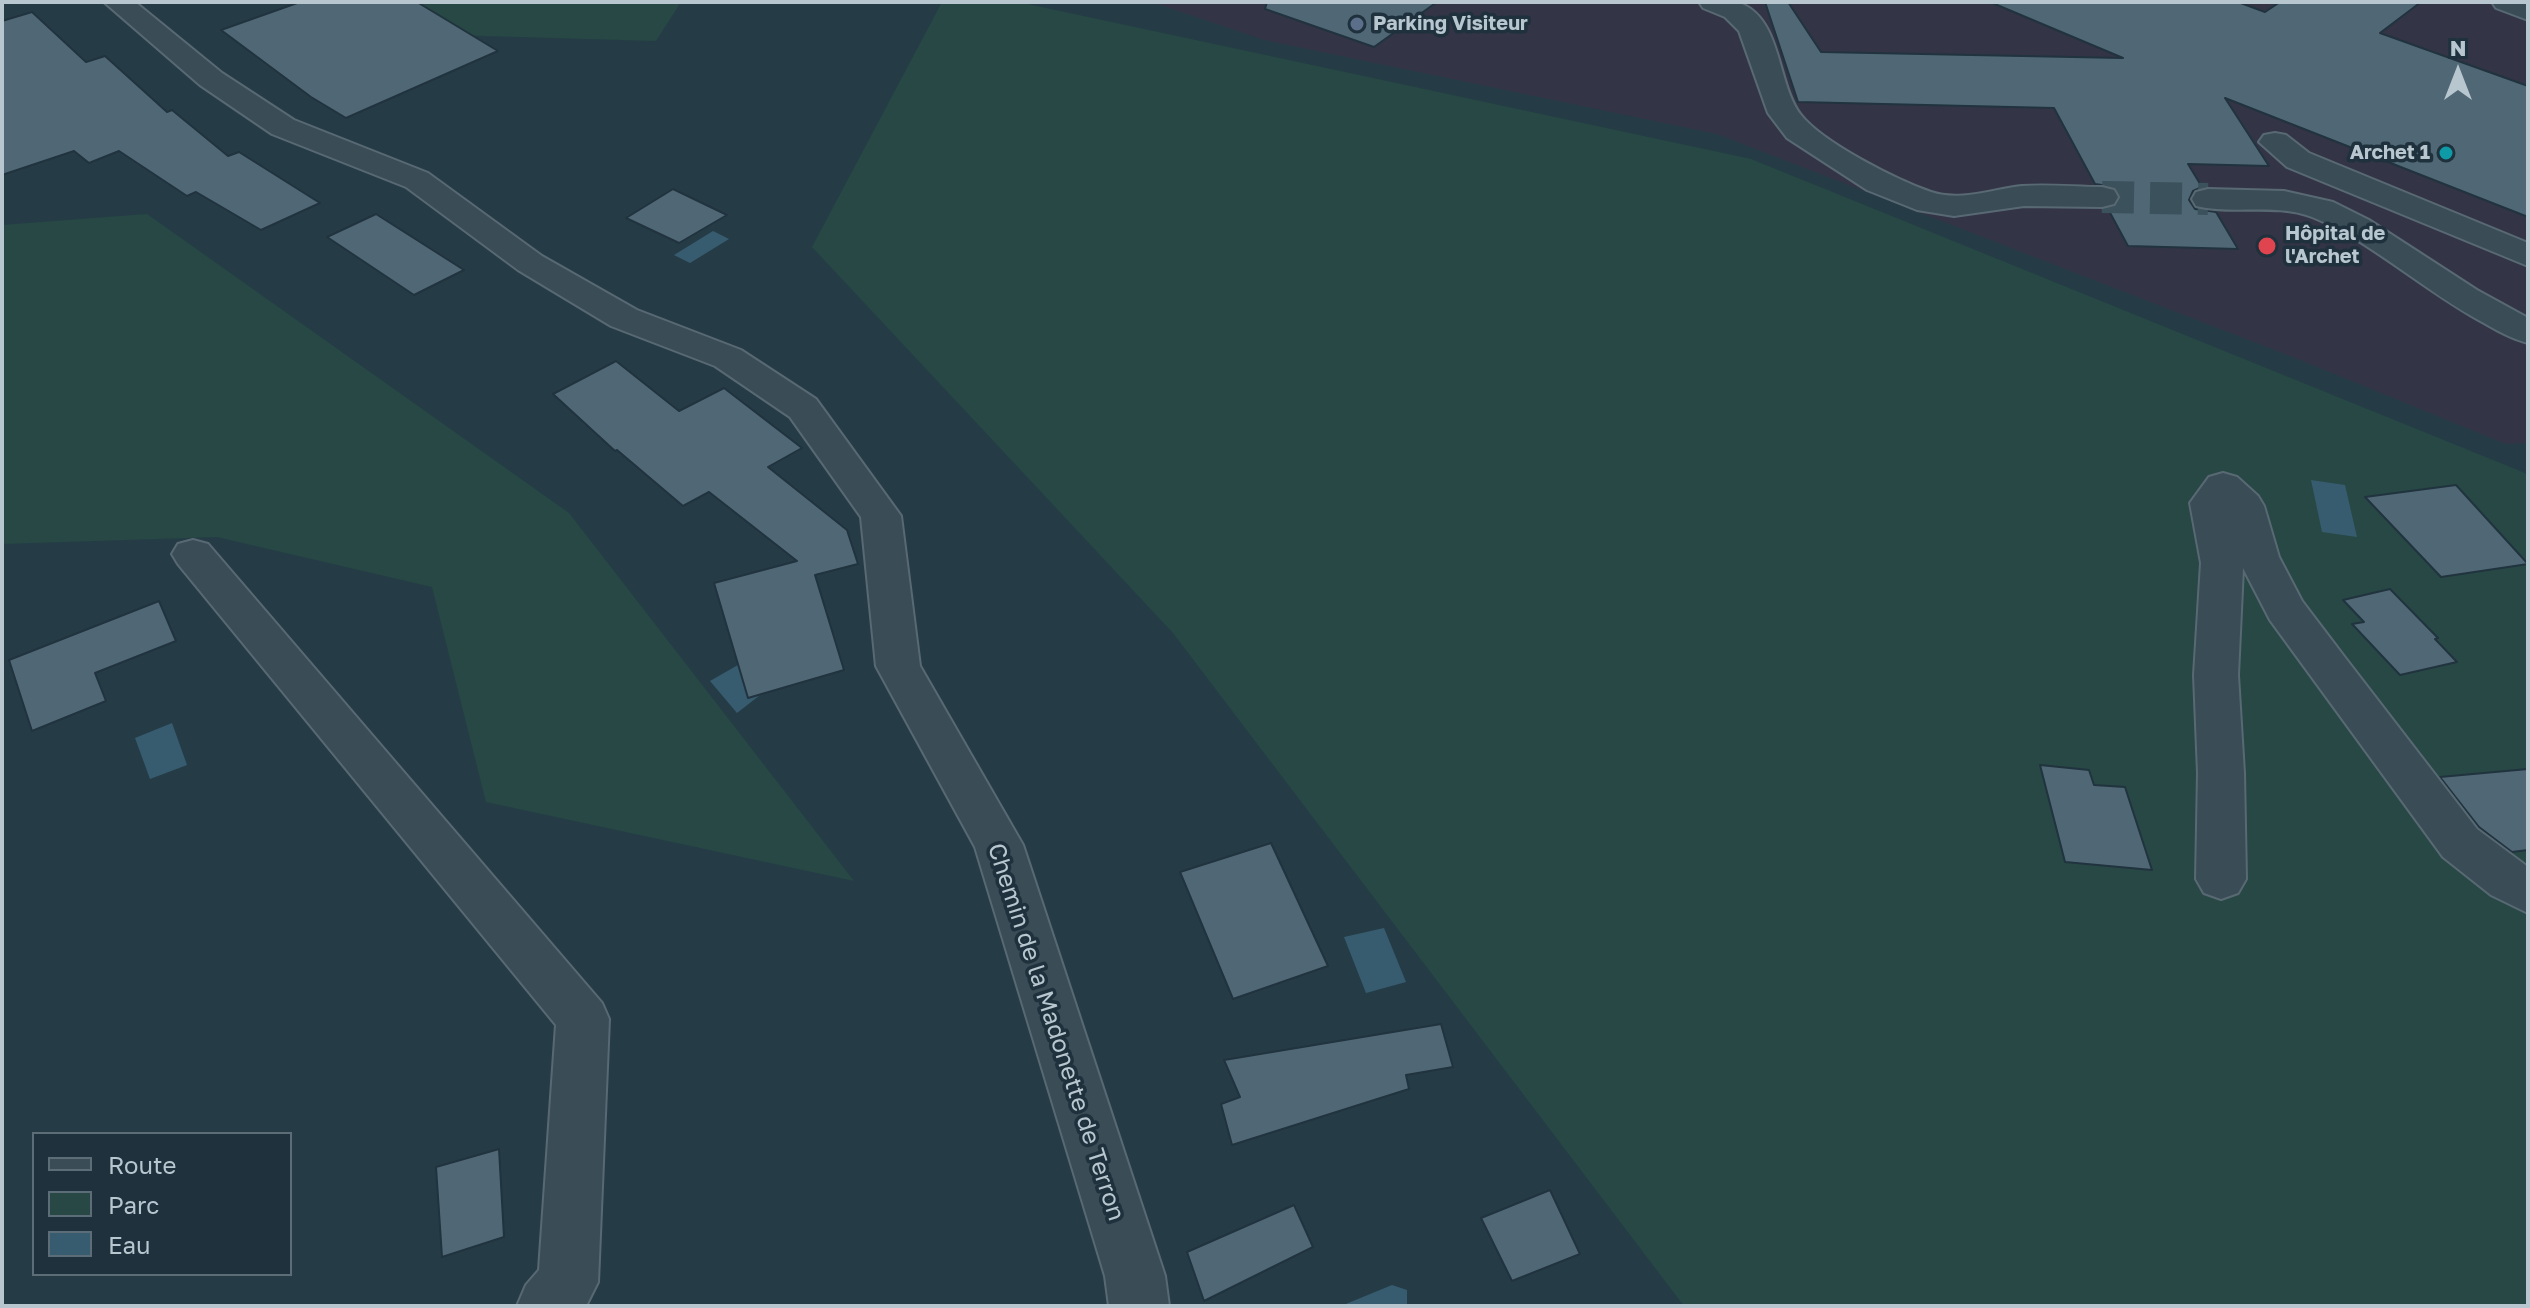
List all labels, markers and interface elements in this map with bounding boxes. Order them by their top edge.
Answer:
place label: Parking Visiteur [1373,12,1528,36]
marker: Parking Visiteur [1348,15,1366,33]
north arrow [2418,32,2498,112]
text: N [2450,34,2466,61]
place label: Archet 1 [2350,141,2430,165]
marker: Archet 1 [2437,144,2455,162]
place label: Hôpital de l'Archet [2285,222,2385,269]
marker: Hôpital de l'Archet [2256,235,2278,257]
street label: Chemin de la Madonette de Terron [981,840,1131,1224]
legend [32,1132,292,1276]
text: Route [108,1150,177,1179]
text: Parc [108,1190,159,1219]
text: Eau [108,1230,150,1259]

